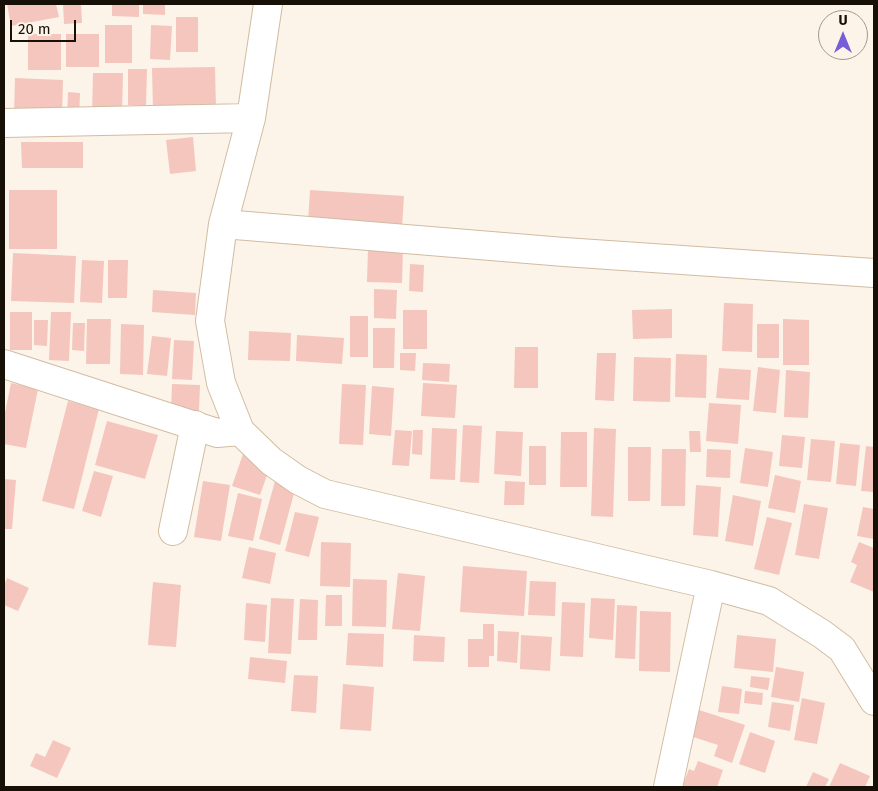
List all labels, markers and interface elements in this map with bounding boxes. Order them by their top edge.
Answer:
scale bar [12,10,79,42]
north arrow [818,10,868,60]
text: U [838,12,848,29]
text: 20 m [18,20,51,38]

